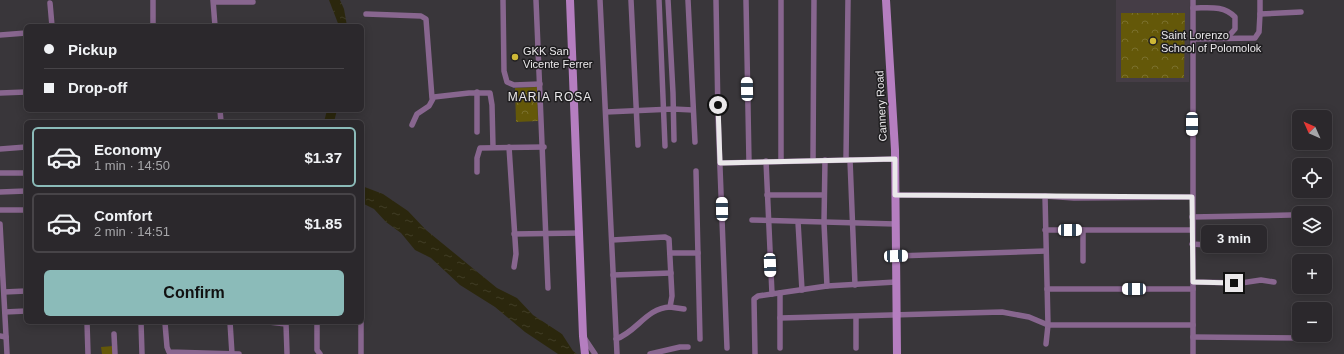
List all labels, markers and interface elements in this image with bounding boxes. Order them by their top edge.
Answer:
place label: Saint Lorenzo School of Polomolok [1161,29,1262,54]
marker: Saint Lorenzo School of Polomolok [1148,36,1158,46]
text: Pickup [68,41,117,58]
place label: GKK San Vicente Ferrer [523,45,593,70]
marker: GKK San Vicente Ferrer [510,52,520,62]
street label: Cannery Road [873,70,889,142]
car [741,77,753,101]
text: Drop-off [68,79,127,96]
district label: MARIA ROSA [508,90,592,104]
route start [709,96,727,114]
north arrow [1292,110,1332,150]
map controls [1292,110,1332,342]
car [1186,112,1198,136]
icon: car [46,139,82,175]
text: Economy [94,141,162,158]
text: $1.37 [304,149,342,166]
text: 1 min · 14:50 [94,158,170,173]
button: locate [1292,158,1332,198]
car [716,197,728,221]
icon: car [46,205,82,241]
button: layers [1292,206,1332,246]
text: Comfort [94,207,152,224]
text: $1.85 [304,215,342,232]
text: 2 min · 14:51 [94,224,170,239]
car [1058,224,1082,236]
callout: 3 min [1201,225,1267,253]
text: 3 min [1217,231,1251,246]
car [884,250,908,262]
car [764,253,776,277]
button: + [1292,254,1332,294]
button: Confirm [44,270,344,316]
route end [1225,274,1243,292]
car [1122,283,1146,295]
button: − [1292,302,1332,342]

